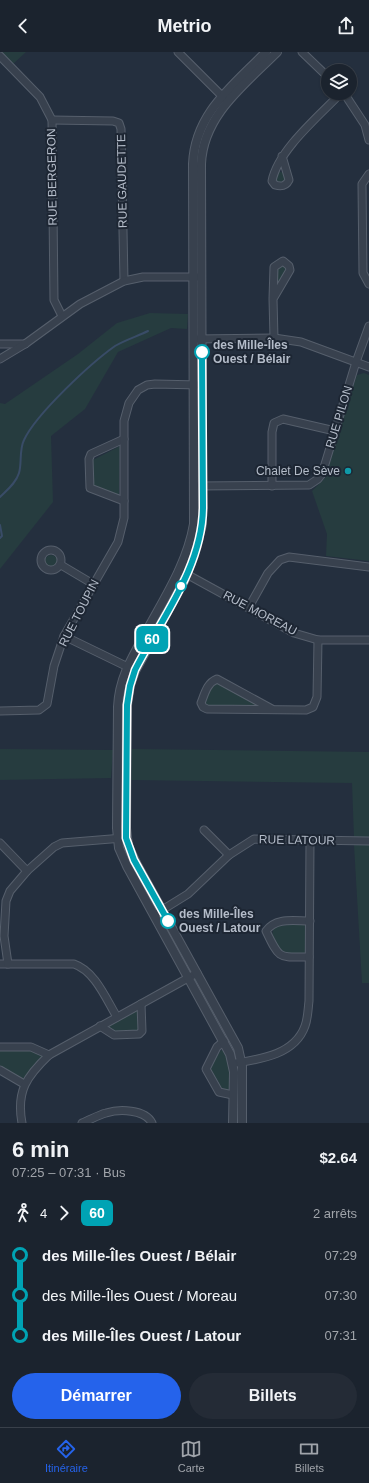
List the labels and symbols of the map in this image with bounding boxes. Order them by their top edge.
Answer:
street label: RUE BERGERON [44,128,60,226]
street label: RUE GAUDETTE [114,134,130,228]
place label: des Mille-Îles Ouest / Bélair [213,337,291,366]
marker: des Mille-Îles Ouest / Bélair [194,344,210,360]
street label: RUE PILON [323,384,355,450]
place label: Chalet De Sève [256,464,340,478]
marker: Chalet De Sève [343,466,353,476]
street label: RUE TOUPIN [56,577,102,649]
unlabelled marker [175,580,187,592]
street label: RUE MOREAU [221,588,299,638]
line badge: 60 [134,626,170,652]
street label: RUE LATOUR [259,832,336,848]
place label: des Mille-Îles Ouest / Latour [179,906,261,935]
marker: des Mille-Îles Ouest / Latour [160,913,176,929]

